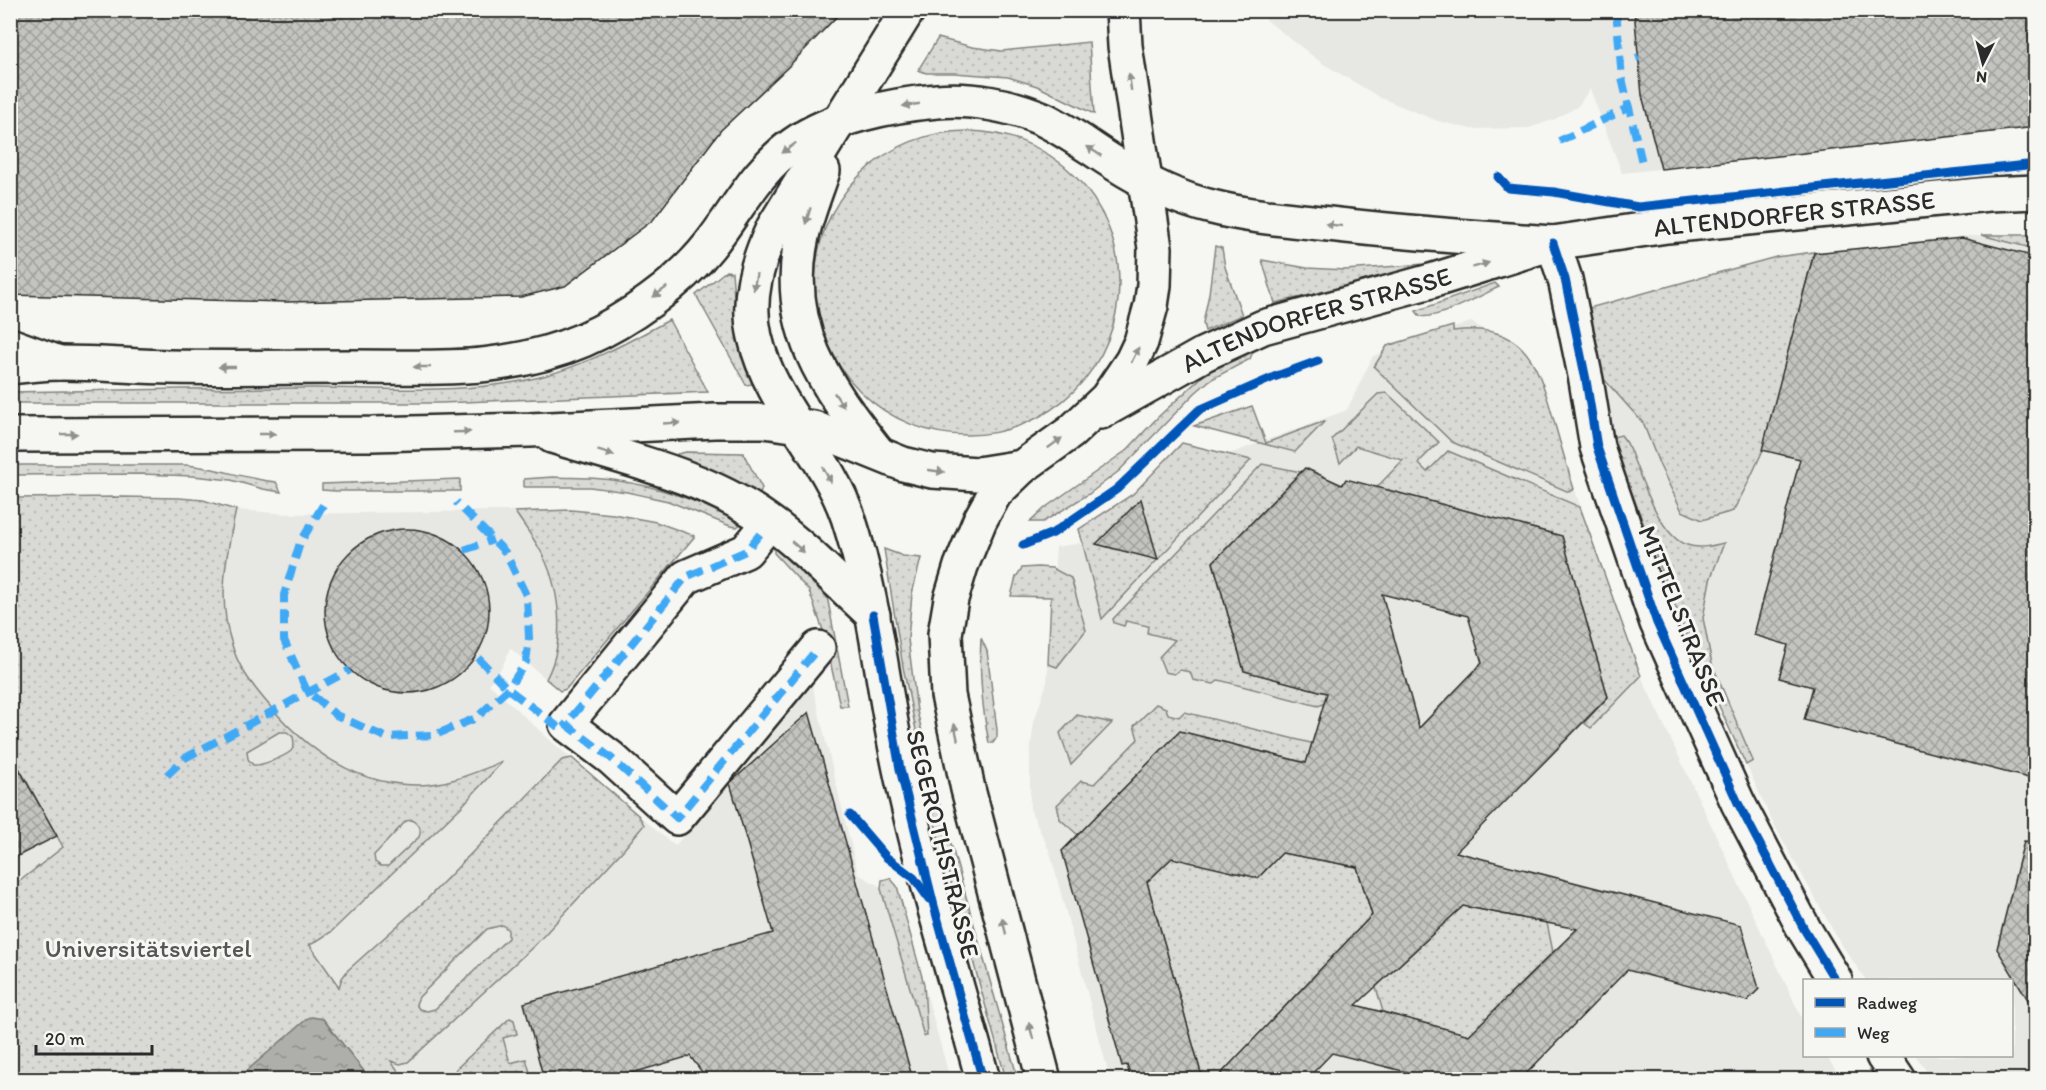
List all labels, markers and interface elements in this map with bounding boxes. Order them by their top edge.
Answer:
north arrow [1953,33,2013,93]
text: N [1975,67,1988,87]
one-way arrow [1126,72,1135,91]
one-way arrow [902,100,921,109]
one-way arrow [781,142,797,154]
one-way arrow [1086,145,1103,156]
street label: ALTENDORFER STRASSE [1651,183,1936,244]
one-way arrow [803,207,812,225]
one-way arrow [1324,220,1343,230]
street label: ALTENDORFER STRASSE [1175,260,1455,380]
one-way arrow [1472,260,1490,269]
one-way arrow [750,273,759,292]
one-way arrow [652,286,668,298]
one-way arrow [1130,346,1139,363]
one-way arrow [217,362,236,372]
one-way arrow [412,362,431,372]
one-way arrow [833,392,844,408]
one-way arrow [663,418,682,427]
one-way arrow [452,428,471,437]
one-way arrow [59,429,78,439]
one-way arrow [257,429,276,439]
one-way arrow [1048,438,1063,450]
one-way arrow [597,449,615,458]
one-way arrow [822,466,832,483]
one-way arrow [927,466,946,475]
street label: MITTELSTRASSE [1631,521,1733,711]
one-way arrow [790,540,806,553]
one-way arrow [950,723,960,742]
street label: SEGEROTHSTRASSE [899,726,987,962]
one-way arrow [999,917,1008,935]
park label: Universitätsviertel [44,932,252,964]
legend [1803,979,2013,1057]
text: Radweg [1857,992,1918,1014]
scale bar [36,1018,152,1056]
one-way arrow [1026,1022,1036,1040]
text: Weg [1857,1022,1890,1044]
text: 20 m [45,1028,85,1050]

